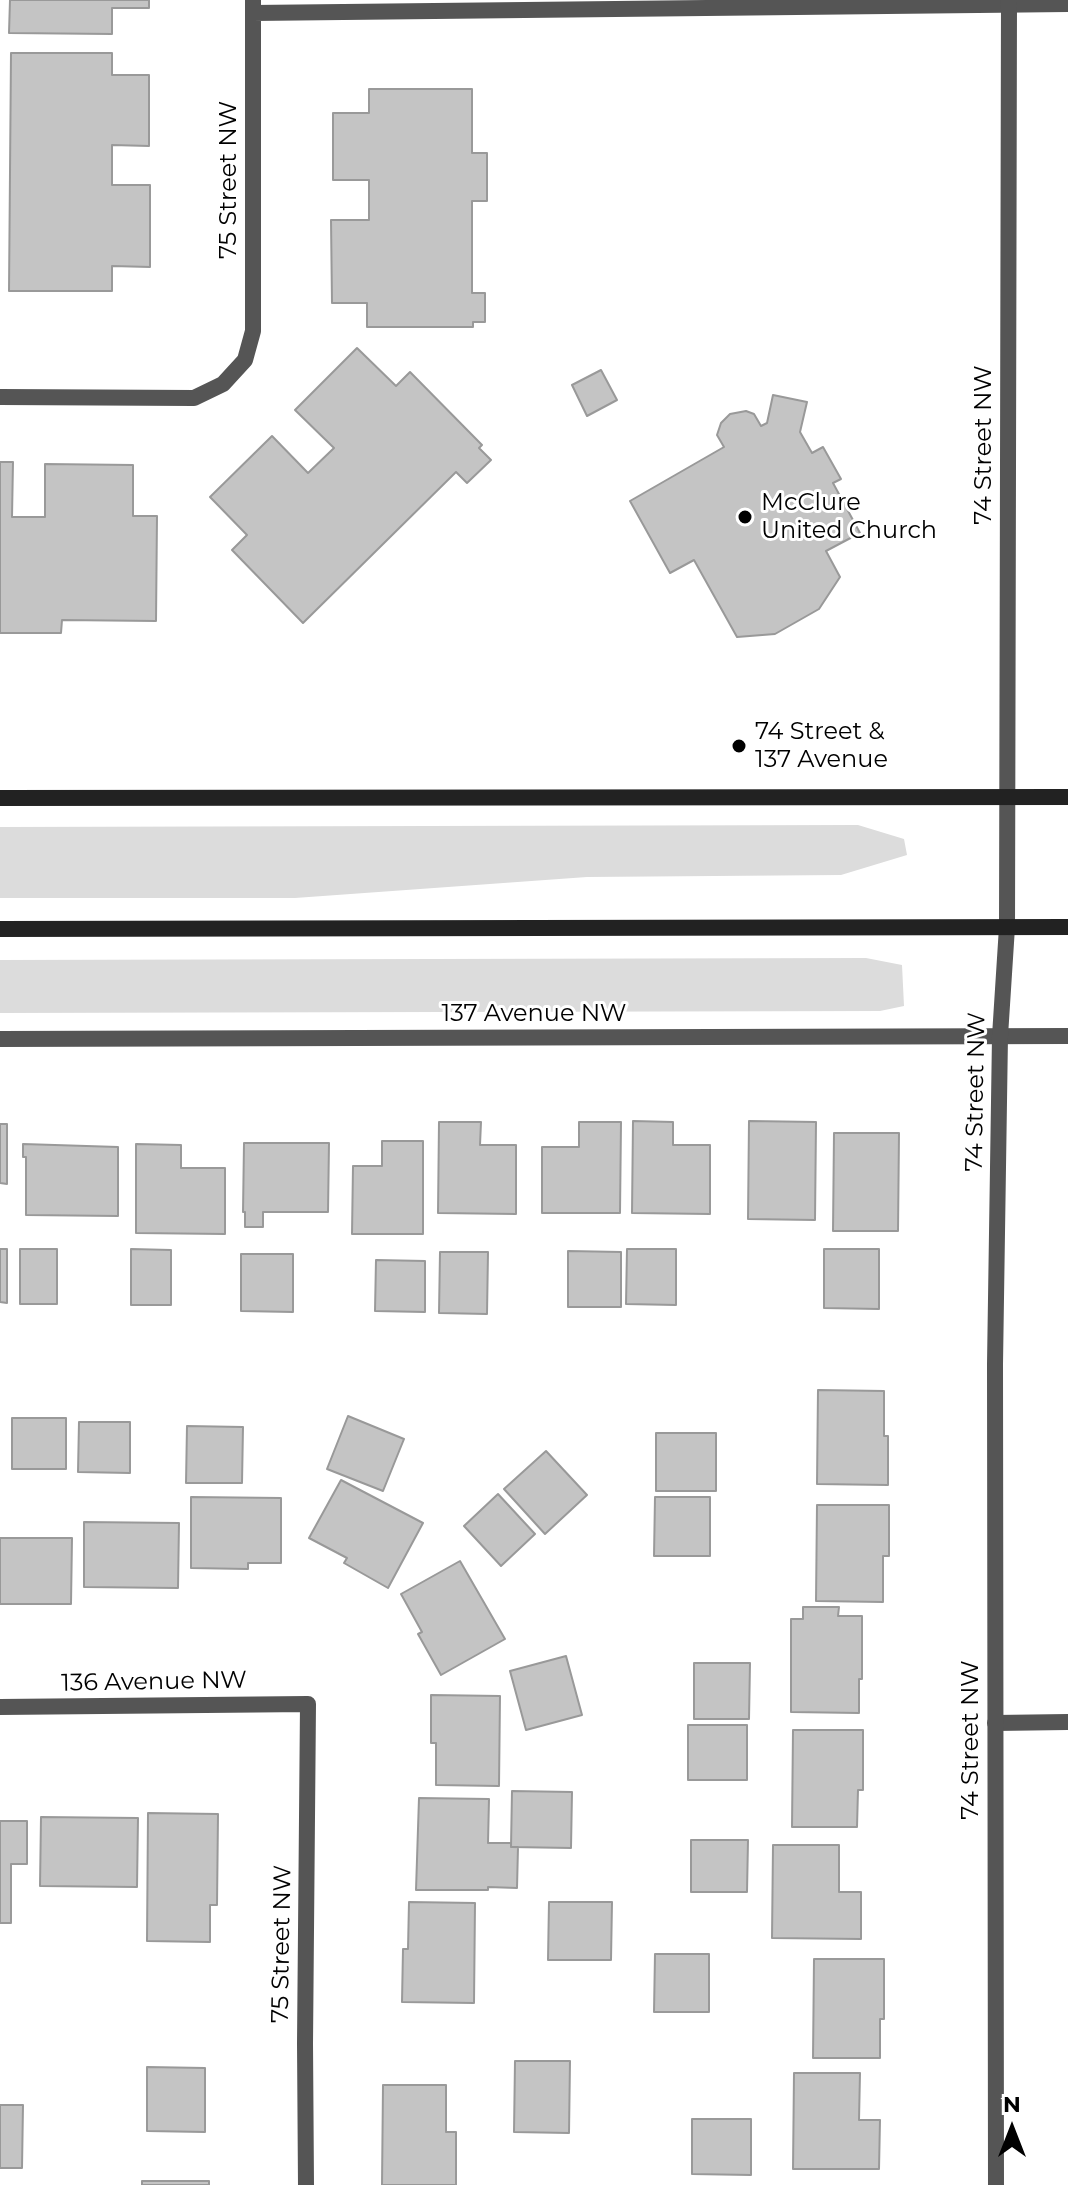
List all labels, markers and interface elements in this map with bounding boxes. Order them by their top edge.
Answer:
street label: 75 Street NW [215,101,243,259]
street label: 74 Street NW [970,365,998,525]
place label: McClure United Church [761,489,937,545]
marker: McClure United Church [736,508,754,526]
place label: 74 Street & 137 Avenue [755,718,888,774]
marker: 74 Street & 137 Avenue [730,737,748,755]
street label: 137 Avenue NW [442,1000,626,1028]
street label: 74 Street NW [960,1012,992,1172]
street label: 74 Street NW [957,1660,985,1820]
street label: 136 Avenue NW [61,1666,247,1698]
street label: 75 Street NW [266,1865,298,2023]
north arrow [972,2089,1052,2169]
text: N [1003,2091,1021,2118]

